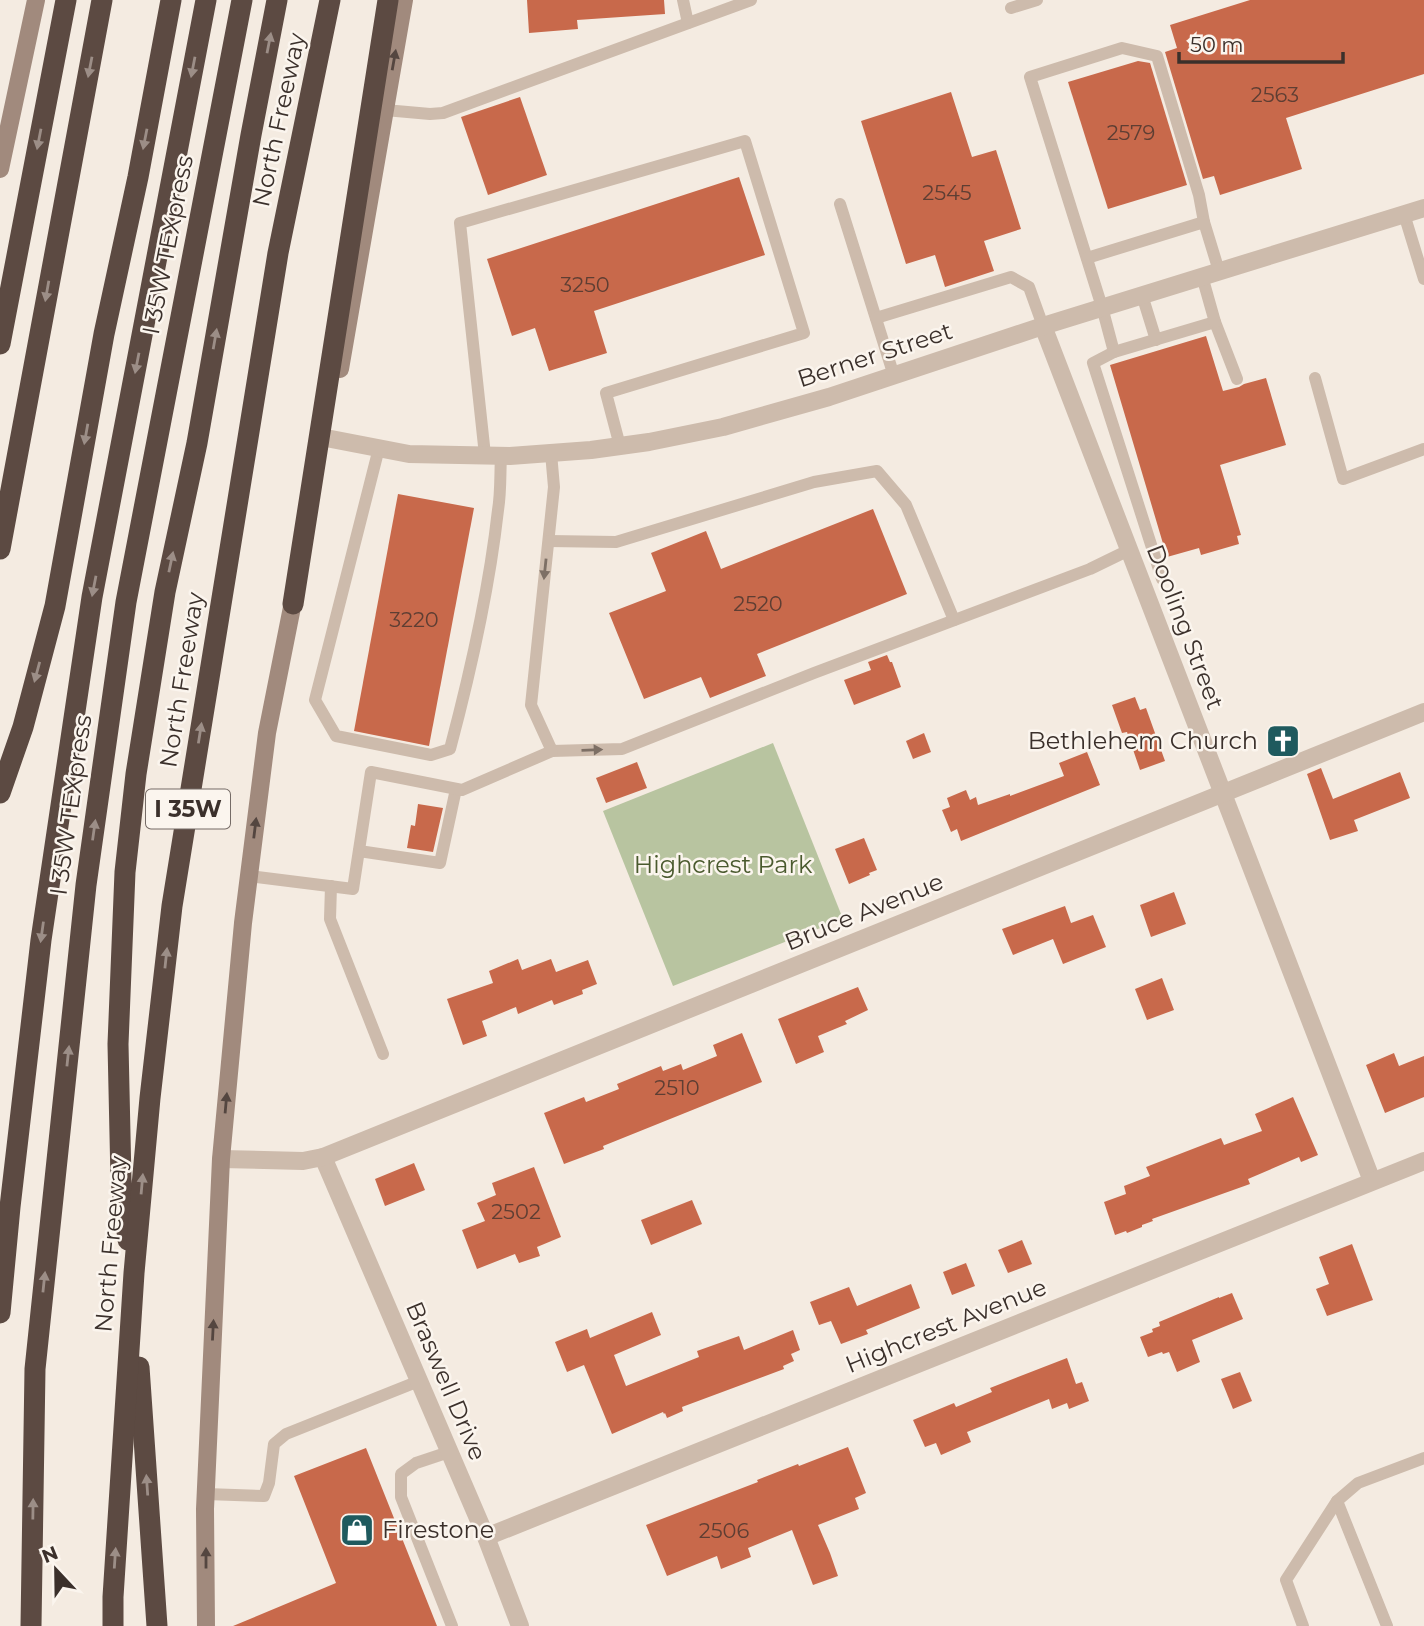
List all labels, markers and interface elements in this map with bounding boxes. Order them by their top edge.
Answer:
scale bar [1179,21,1344,65]
street label: North Freeway [246,30,311,210]
one-way arrow [264,32,275,54]
text: 50 m [1190,32,1244,57]
one-way arrow [389,49,400,71]
one-way arrow [84,56,95,78]
one-way arrow [187,56,198,78]
house number: 2563 [1251,82,1299,107]
house number: 2579 [1107,120,1155,145]
one-way arrow [33,128,44,150]
one-way arrow [139,128,150,150]
street label: I 35W TEXpress [136,153,199,337]
house number: 2545 [922,180,972,205]
house number: 3250 [560,272,610,297]
one-way arrow [42,280,53,302]
street label: Berner Street [794,316,956,393]
one-way arrow [210,328,221,350]
one-way arrow [131,352,142,374]
one-way arrow [80,423,91,445]
street label: Dooling Street [1141,540,1230,714]
one-way arrow [166,551,177,573]
one-way arrow [540,558,551,580]
one-way arrow [89,575,100,597]
street label: North Freeway [153,590,210,770]
house number: 2520 [733,591,783,616]
house number: 3220 [389,607,439,632]
one-way arrow [32,661,42,682]
street label: I 35W TEXpress [43,713,98,897]
one-way arrow [195,722,206,744]
church icon: Bethlehem Church [1264,722,1302,760]
place label: Bethlehem Church [1028,726,1258,755]
one-way arrow [581,745,603,756]
road number: I 35W [146,790,230,828]
one-way arrow [250,817,261,839]
one-way arrow [88,818,99,840]
park label: Highcrest Park [634,850,813,879]
street label: Bruce Avenue [780,867,947,957]
one-way arrow [36,921,47,943]
one-way arrow [161,947,172,969]
one-way arrow [62,1044,73,1066]
house number: 2510 [654,1075,700,1100]
one-way arrow [221,1092,232,1114]
street label: North Freeway [88,1154,133,1333]
one-way arrow [137,1173,148,1195]
house number: 2502 [491,1199,541,1224]
one-way arrow [39,1271,50,1293]
street label: Highcrest Avenue [841,1272,1051,1379]
street label: Braswell Drive [400,1297,493,1465]
one-way arrow [208,1319,219,1341]
one-way arrow [141,1473,152,1495]
one-way arrow [27,1498,38,1520]
shop icon: Firestone [338,1511,376,1549]
place label: Firestone [382,1515,494,1544]
house number: 2506 [699,1518,749,1543]
north arrow [21,1535,91,1605]
text: N [38,1541,61,1568]
one-way arrow [110,1547,121,1569]
one-way arrow [200,1547,212,1569]

